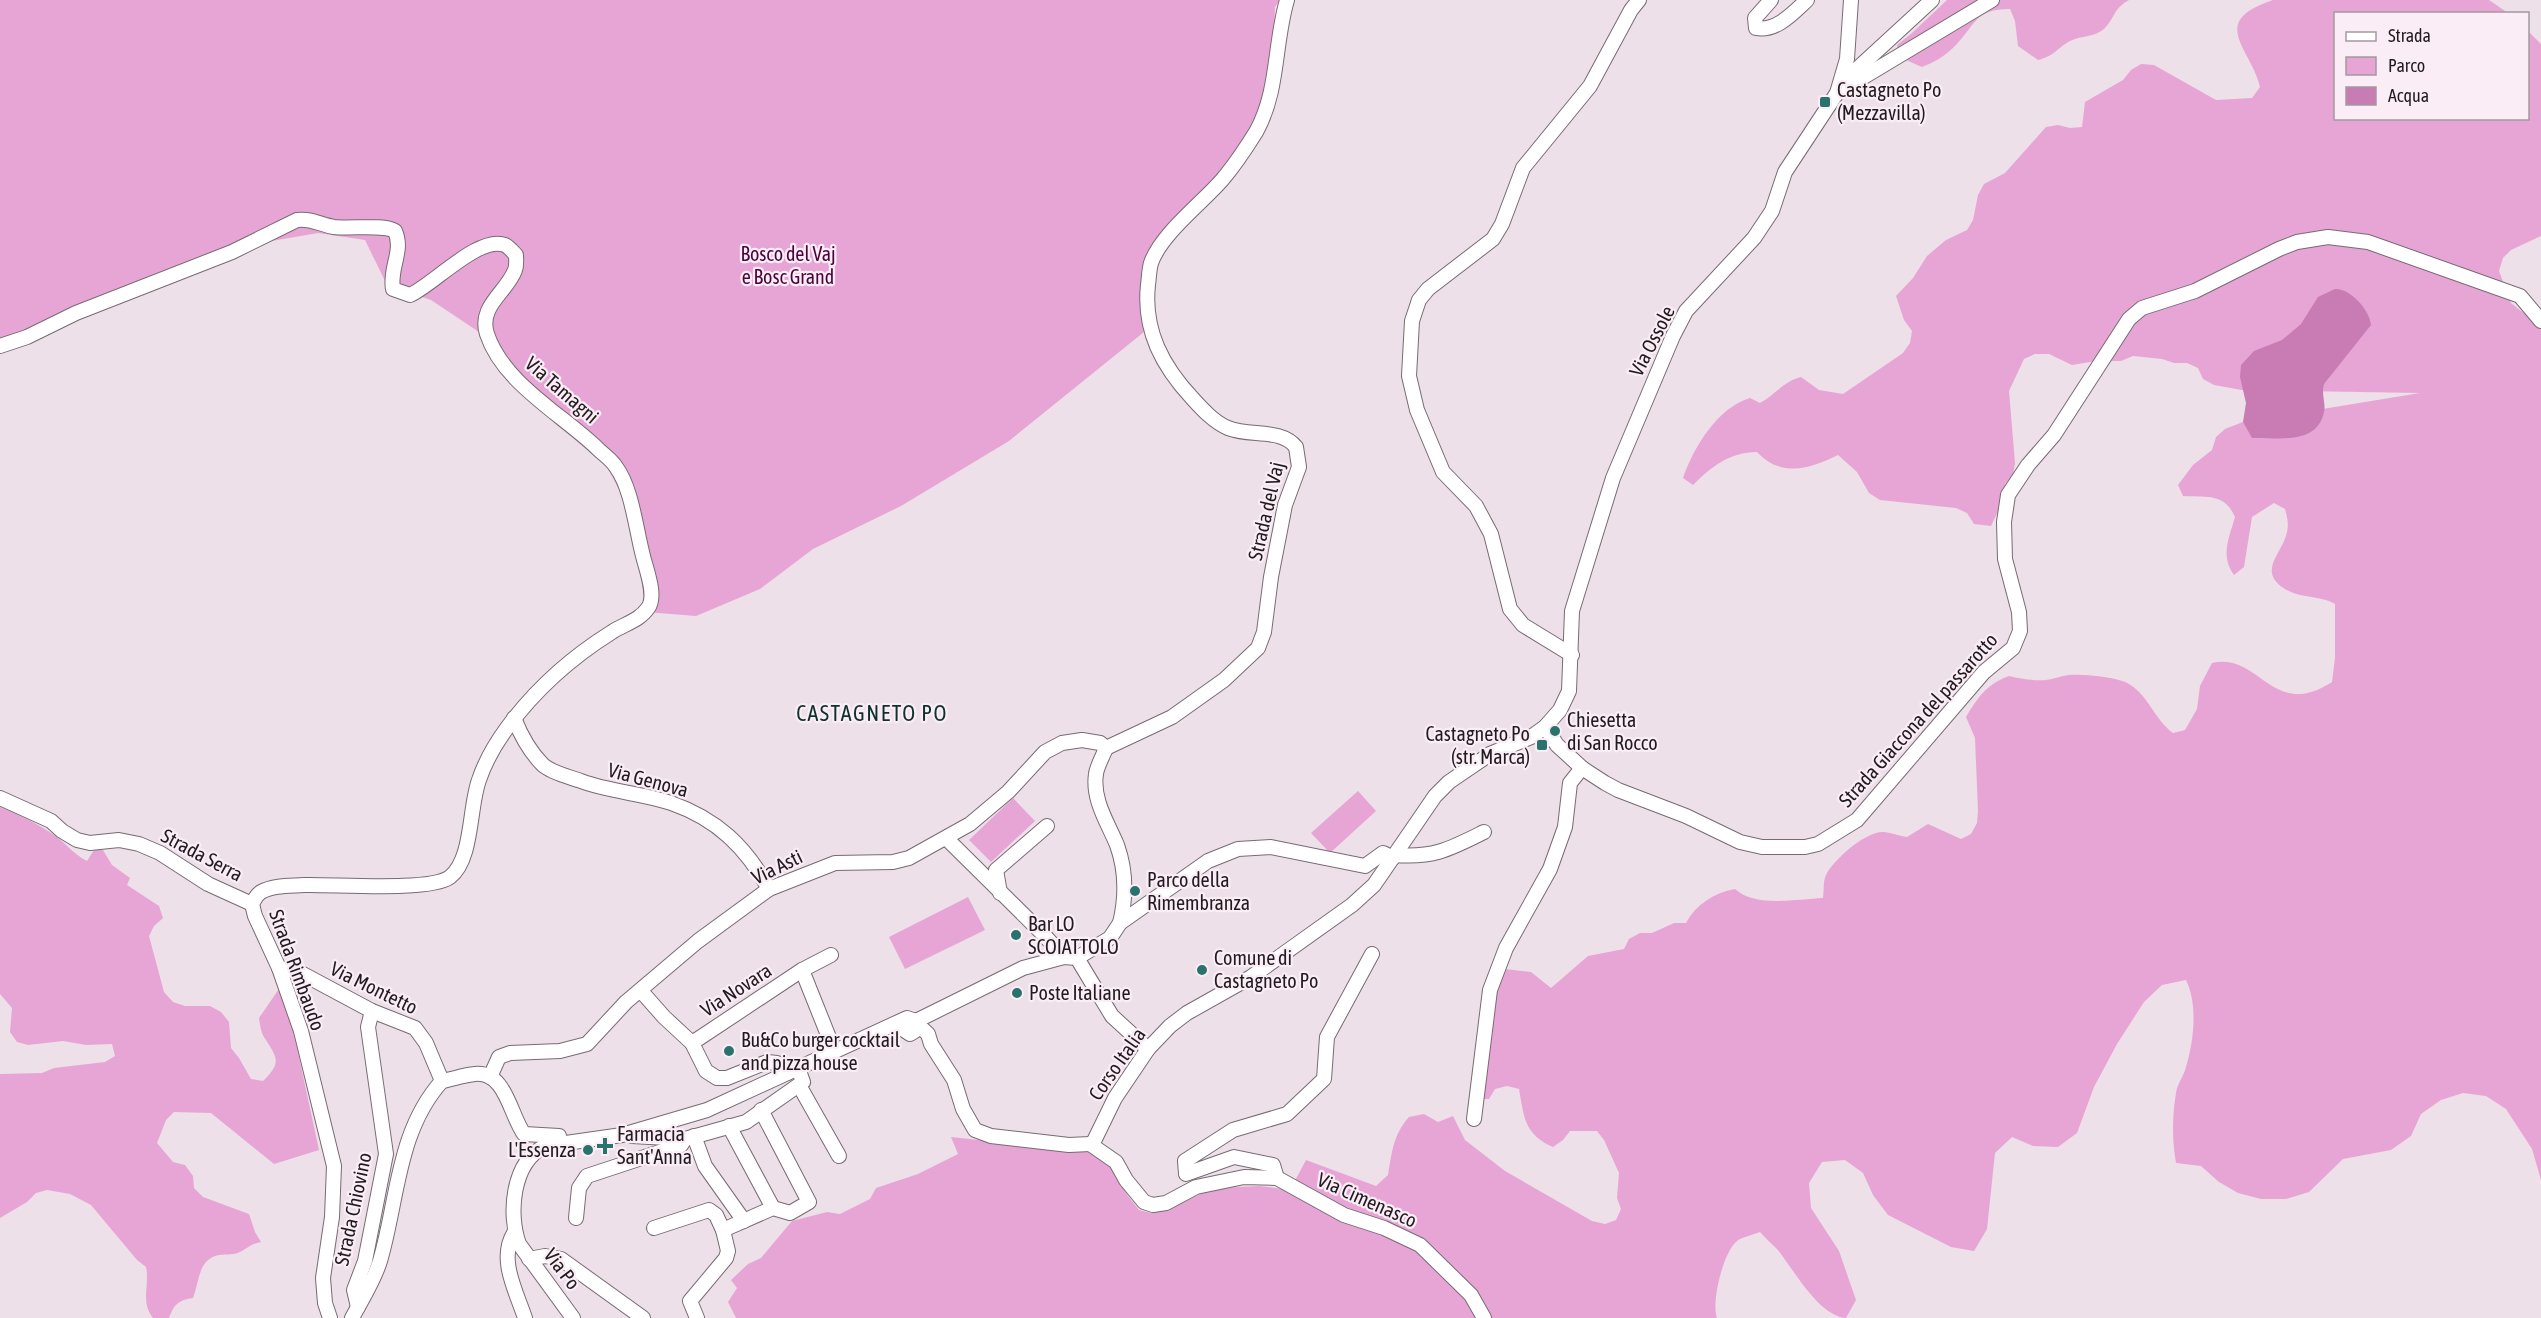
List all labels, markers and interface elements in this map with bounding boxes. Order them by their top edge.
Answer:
legend [2334,12,2529,120]
text: Strada [2388,25,2431,46]
text: Parco [2388,55,2425,76]
place label: Castagneto Po (Mezzavilla) [1837,78,1942,124]
text: Acqua [2388,85,2429,106]
marker: Castagneto Po (Mezzavilla) [1818,95,1832,109]
park label: Bosco del Vaj e Bosc Grand [740,242,836,288]
street label: Via Ossole [1624,302,1679,380]
street label: Via Tamagni [521,352,604,428]
street label: Strada del Vaj [1243,459,1288,562]
street label: Strada Giaccona del passarotto [1834,628,2002,811]
district label: CASTAGNETO PO [796,700,948,726]
place label: Chiesetta di San Rocco [1567,708,1658,754]
place label: Castagneto Po (str. Marca) [1426,722,1530,768]
marker: Chiesetta di San Rocco [1548,724,1562,738]
marker: Castagneto Po (str. Marca) [1535,738,1549,752]
street label: Via Genova [605,758,691,801]
street label: Strada Serra [158,824,247,886]
street label: Via Asti [748,844,806,889]
place label: Parco della Rimembranza [1147,868,1250,914]
marker: Parco della Rimembranza [1128,884,1142,898]
street label: Strada Rimbaudo [265,906,330,1033]
place label: Bar LO SCOIATTOLO [1028,912,1119,958]
marker: Bar LO SCOIATTOLO [1009,928,1023,942]
place label: Comune di Castagneto Po [1214,946,1319,992]
street label: Via Montetto [327,957,422,1019]
street label: Via Novara [696,958,775,1021]
marker: Comune di Castagneto Po [1195,963,1209,977]
place label: Poste Italiane [1029,981,1131,1004]
marker: Poste Italiane [1010,986,1024,1000]
street label: Corso Italia [1083,1023,1150,1104]
place label: Bu&Co burger cocktail and pizza house [741,1028,901,1074]
marker: Bu&Co burger cocktail and pizza house [722,1044,736,1058]
place label: Farmacia Sant'Anna [617,1122,692,1168]
place label: L'Essenza [508,1138,576,1161]
marker: Farmacia Sant'Anna [598,1139,612,1153]
marker: L'Essenza [581,1143,595,1157]
street label: Strada Chiovino [329,1150,376,1267]
street label: Via Cimenasco [1314,1167,1420,1232]
street label: Via Po [540,1244,585,1294]

